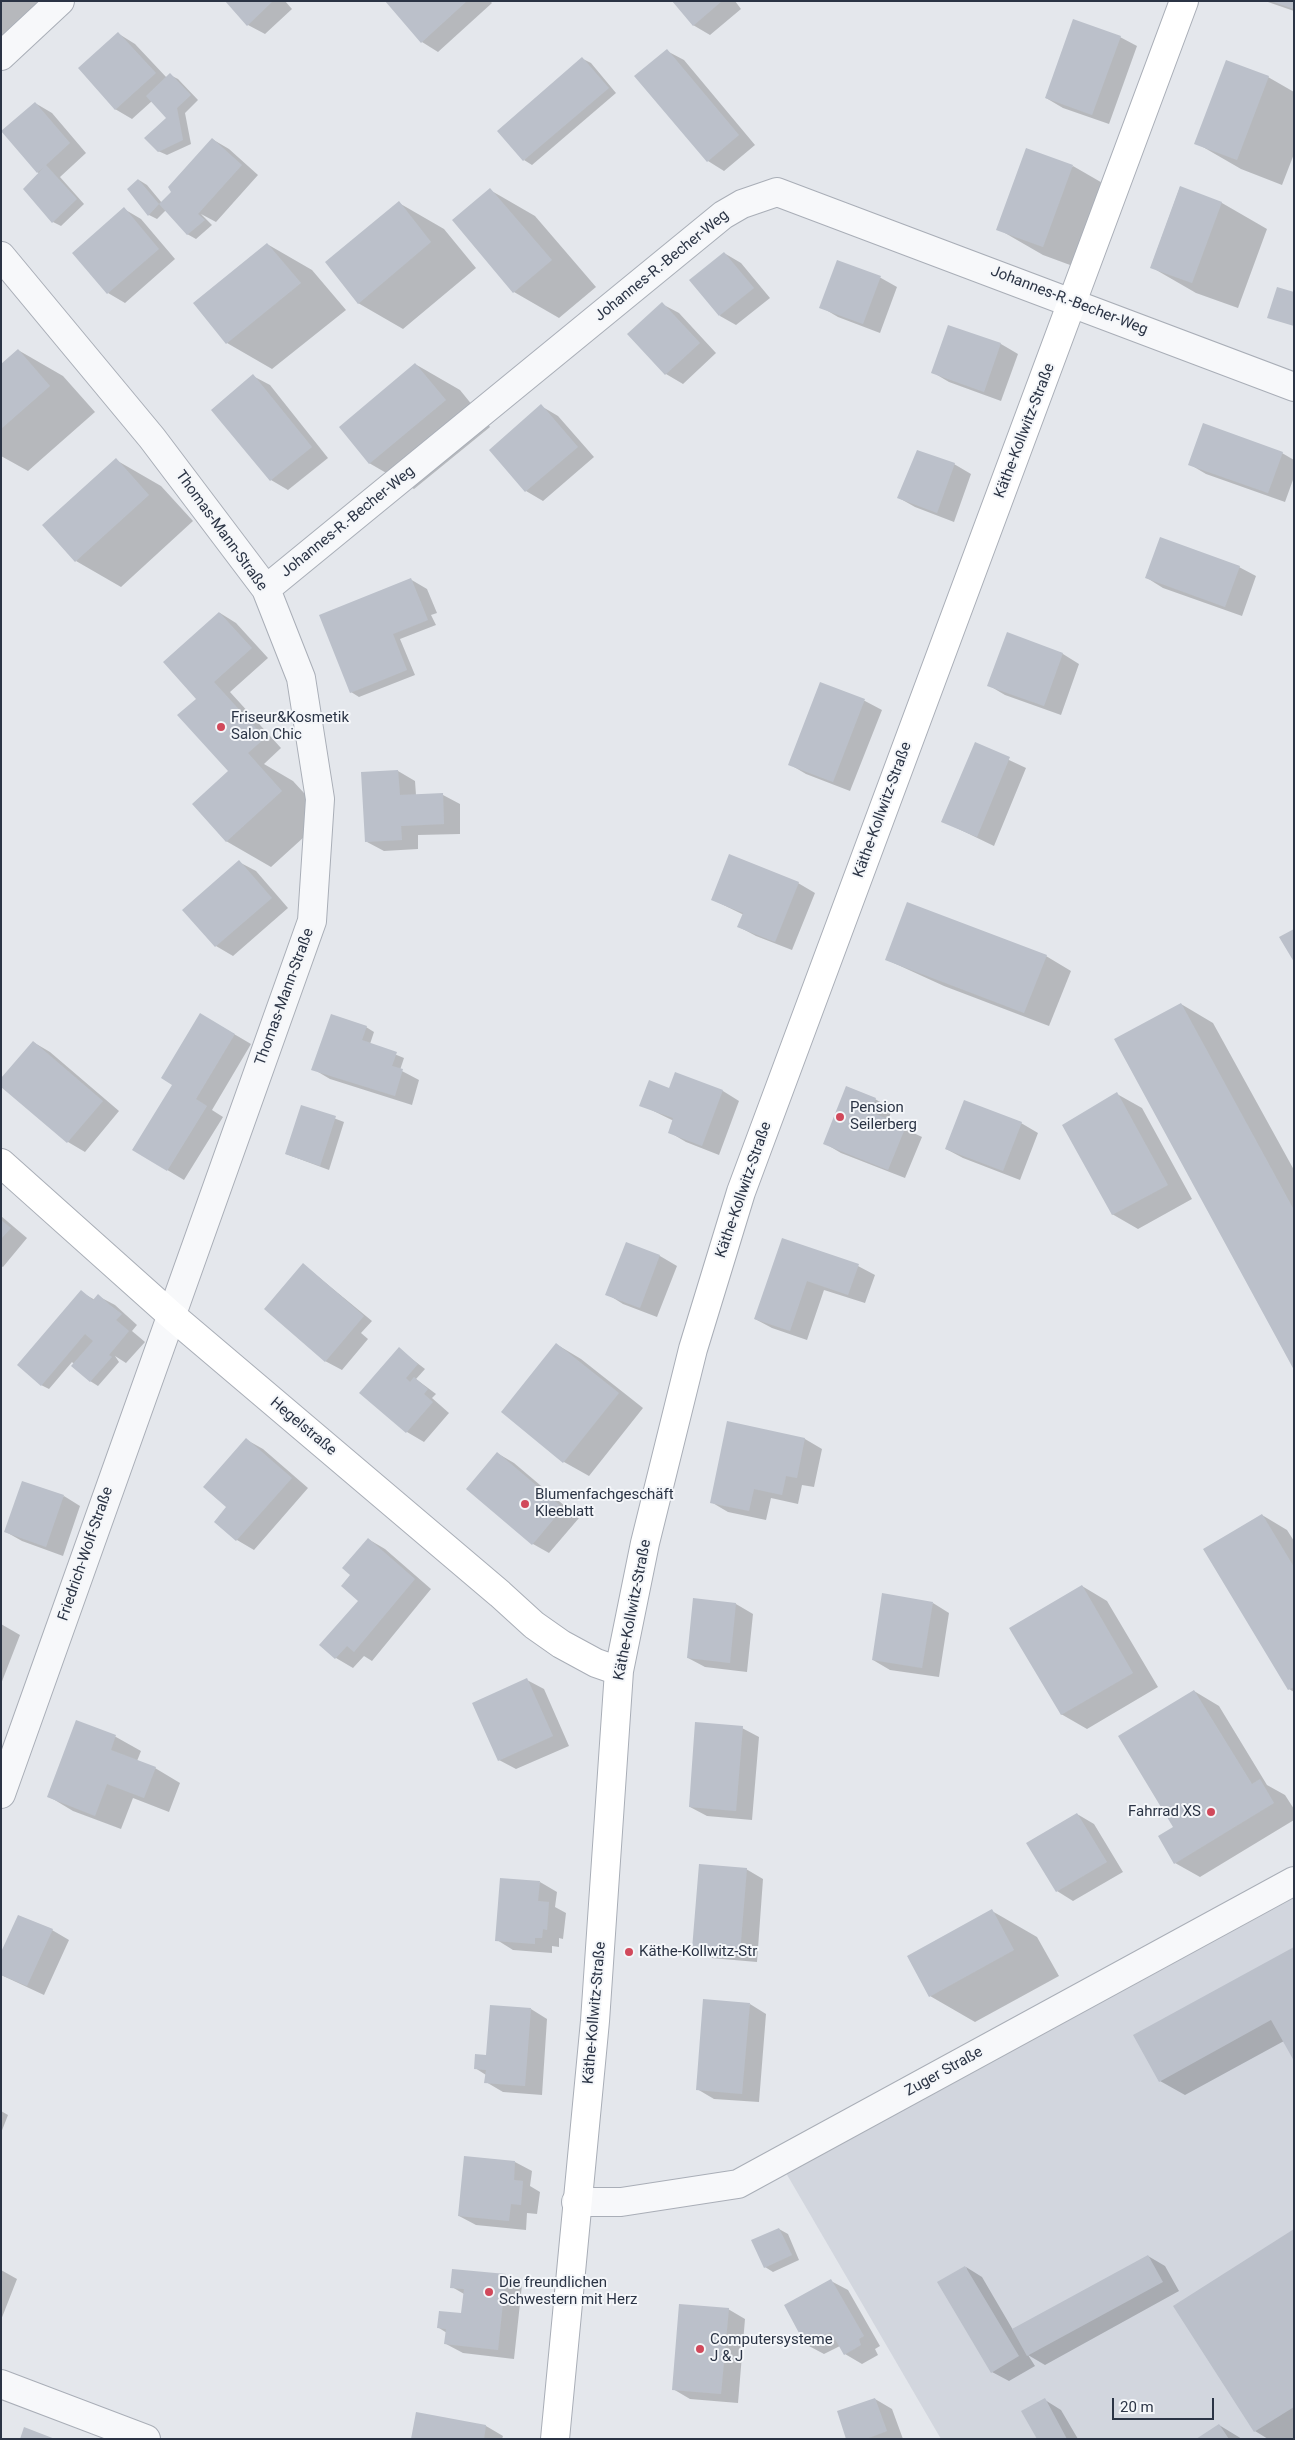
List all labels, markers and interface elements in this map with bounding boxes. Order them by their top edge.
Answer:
street label: Johannes-R.-Becher-Weg [591,206,733,326]
street label: Johannes-R.-Becher-Weg [988,263,1150,339]
street label: Käthe-Kollwitz-Straße [991,361,1059,501]
street label: Johannes-R.-Becher-Weg [277,462,419,582]
street label: Thomas-Mann-Straße [171,467,271,595]
place label: Friseur&Kosmetik Salon Chic [231,709,349,744]
marker: Friseur&Kosmetik Salon Chic [215,721,227,733]
street label: Käthe-Kollwitz-Straße [850,740,916,880]
street label: Thomas-Mann-Straße [252,926,318,1068]
place label: Pension Seilerberg [850,1099,917,1134]
marker: Pension Seilerberg [834,1111,846,1123]
street label: Käthe-Kollwitz-Straße [712,1119,776,1261]
street label: Hegelstraße [266,1394,340,1460]
street label: Friedrich-Wolf-Straße [55,1485,117,1623]
place label: Blumenfachgeschäft Kleeblatt [535,1486,674,1521]
marker: Blumenfachgeschäft Kleeblatt [519,1498,531,1510]
street label: Käthe-Kollwitz-Straße [611,1538,655,1682]
place label: Fahrrad XS [1128,1803,1201,1821]
marker: Fahrrad XS [1205,1806,1217,1818]
street label: Käthe-Kollwitz-Straße [580,1941,610,2085]
place label: Käthe-Kollwitz-Str [639,1943,757,1961]
marker: Käthe-Kollwitz-Str [623,1946,635,1958]
street label: Zuger Straße [902,2043,986,2101]
place label: Die freundlichen Schwestern mit Herz [499,2274,638,2309]
marker: Die freundlichen Schwestern mit Herz [483,2286,495,2298]
place label: Computersysteme J & J [710,2331,833,2366]
marker: Computersysteme J & J [694,2343,706,2355]
scale bar [1115,2388,1218,2420]
text: 20 m [1120,2398,1154,2416]

